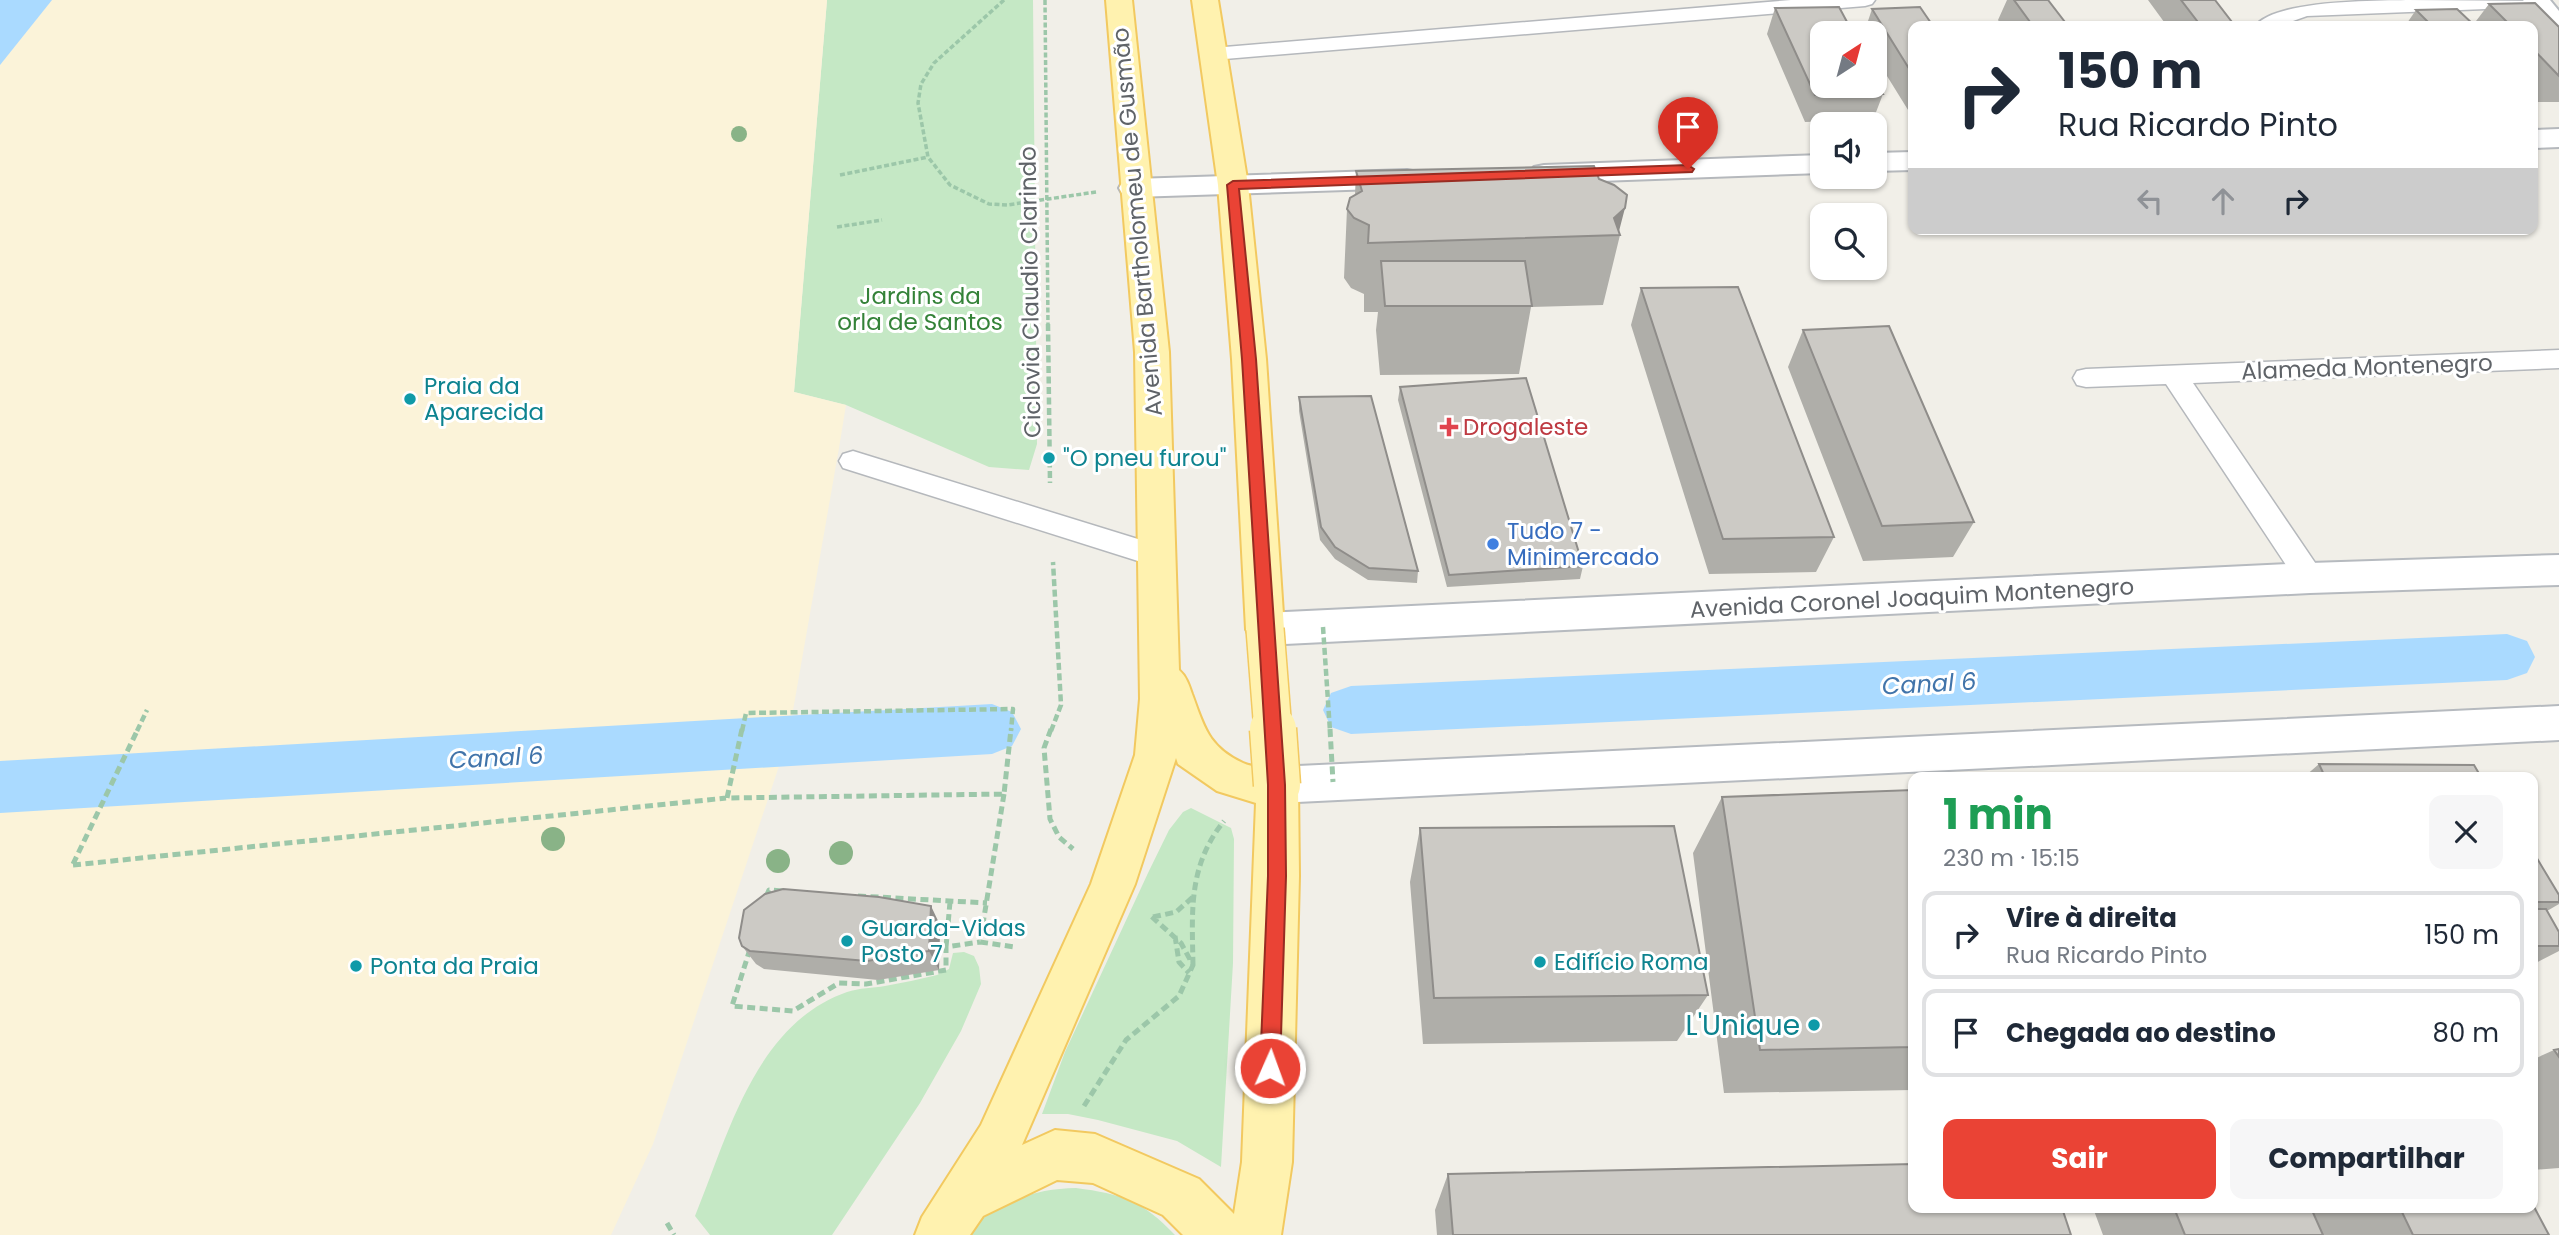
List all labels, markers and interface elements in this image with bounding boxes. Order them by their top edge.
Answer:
north arrow [1810,21,1886,98]
map controls [1810,21,1887,280]
street label: Avenida Bartholomeu de Gusmão [1104,26,1170,418]
text: 150 m [2058,37,2203,105]
icon: right [1943,49,2034,140]
pin [1658,97,1718,169]
text: Rua Ricardo Pinto [2058,102,2338,147]
icon: arrive [1669,108,1707,146]
button: sound [1810,112,1887,189]
street label: Ciclovia Claudio Clarindo [1011,146,1049,438]
icon: left [2131,182,2169,220]
icon: ahead [2204,182,2242,220]
icon: right [2277,182,2315,220]
button: search [1810,203,1887,280]
park label: Jardins da orla de Santos [837,280,1003,338]
street label: Alameda Montenegro [2241,347,2493,387]
place label: Praia da Aparecida [424,370,544,428]
marker: Praia da Aparecida [402,391,418,407]
place label: Drogaleste [1463,411,1588,443]
marker: Drogaleste [1441,419,1457,435]
place label: "O pneu furou" [1063,442,1226,474]
marker: "O pneu furou" [1041,450,1057,466]
place label: Tudo 7 - Minimercado [1507,515,1659,573]
marker: Tudo 7 - Minimercado [1485,536,1501,552]
street label: Avenida Coronel Joaquim Montenegro [1689,570,2135,626]
water label: Canal 6 [1881,665,1977,702]
water label: Canal 6 [448,739,544,776]
text: 1 min [1943,785,2053,844]
button: close [2429,795,2503,869]
text: 230 m · 15:15 [1943,842,2080,874]
text: Vire à direita [2006,900,2177,936]
place label: Guarda-Vidas Posto 7 [861,912,1026,970]
icon: right [1947,916,1985,954]
text: 150 m [2424,917,2499,953]
marker: Guarda-Vidas Posto 7 [839,933,855,949]
text: Rua Ricardo Pinto [2006,939,2207,971]
place label: Edifício Roma [1554,946,1709,978]
place label: Ponta da Praia [370,950,539,982]
marker: Edifício Roma [1532,954,1548,970]
marker: Ponta da Praia [348,958,364,974]
place label: L'Unique [1686,1006,1800,1045]
icon: arrive [1947,1014,1985,1052]
text: Chegada ao destino [2006,1015,2276,1051]
text: 80 m [2433,1015,2499,1051]
marker: L'Unique [1806,1017,1822,1033]
position arrow [1233,1031,1307,1105]
button: Sair [1943,1119,2216,1199]
button: Compartilhar [2230,1119,2503,1199]

